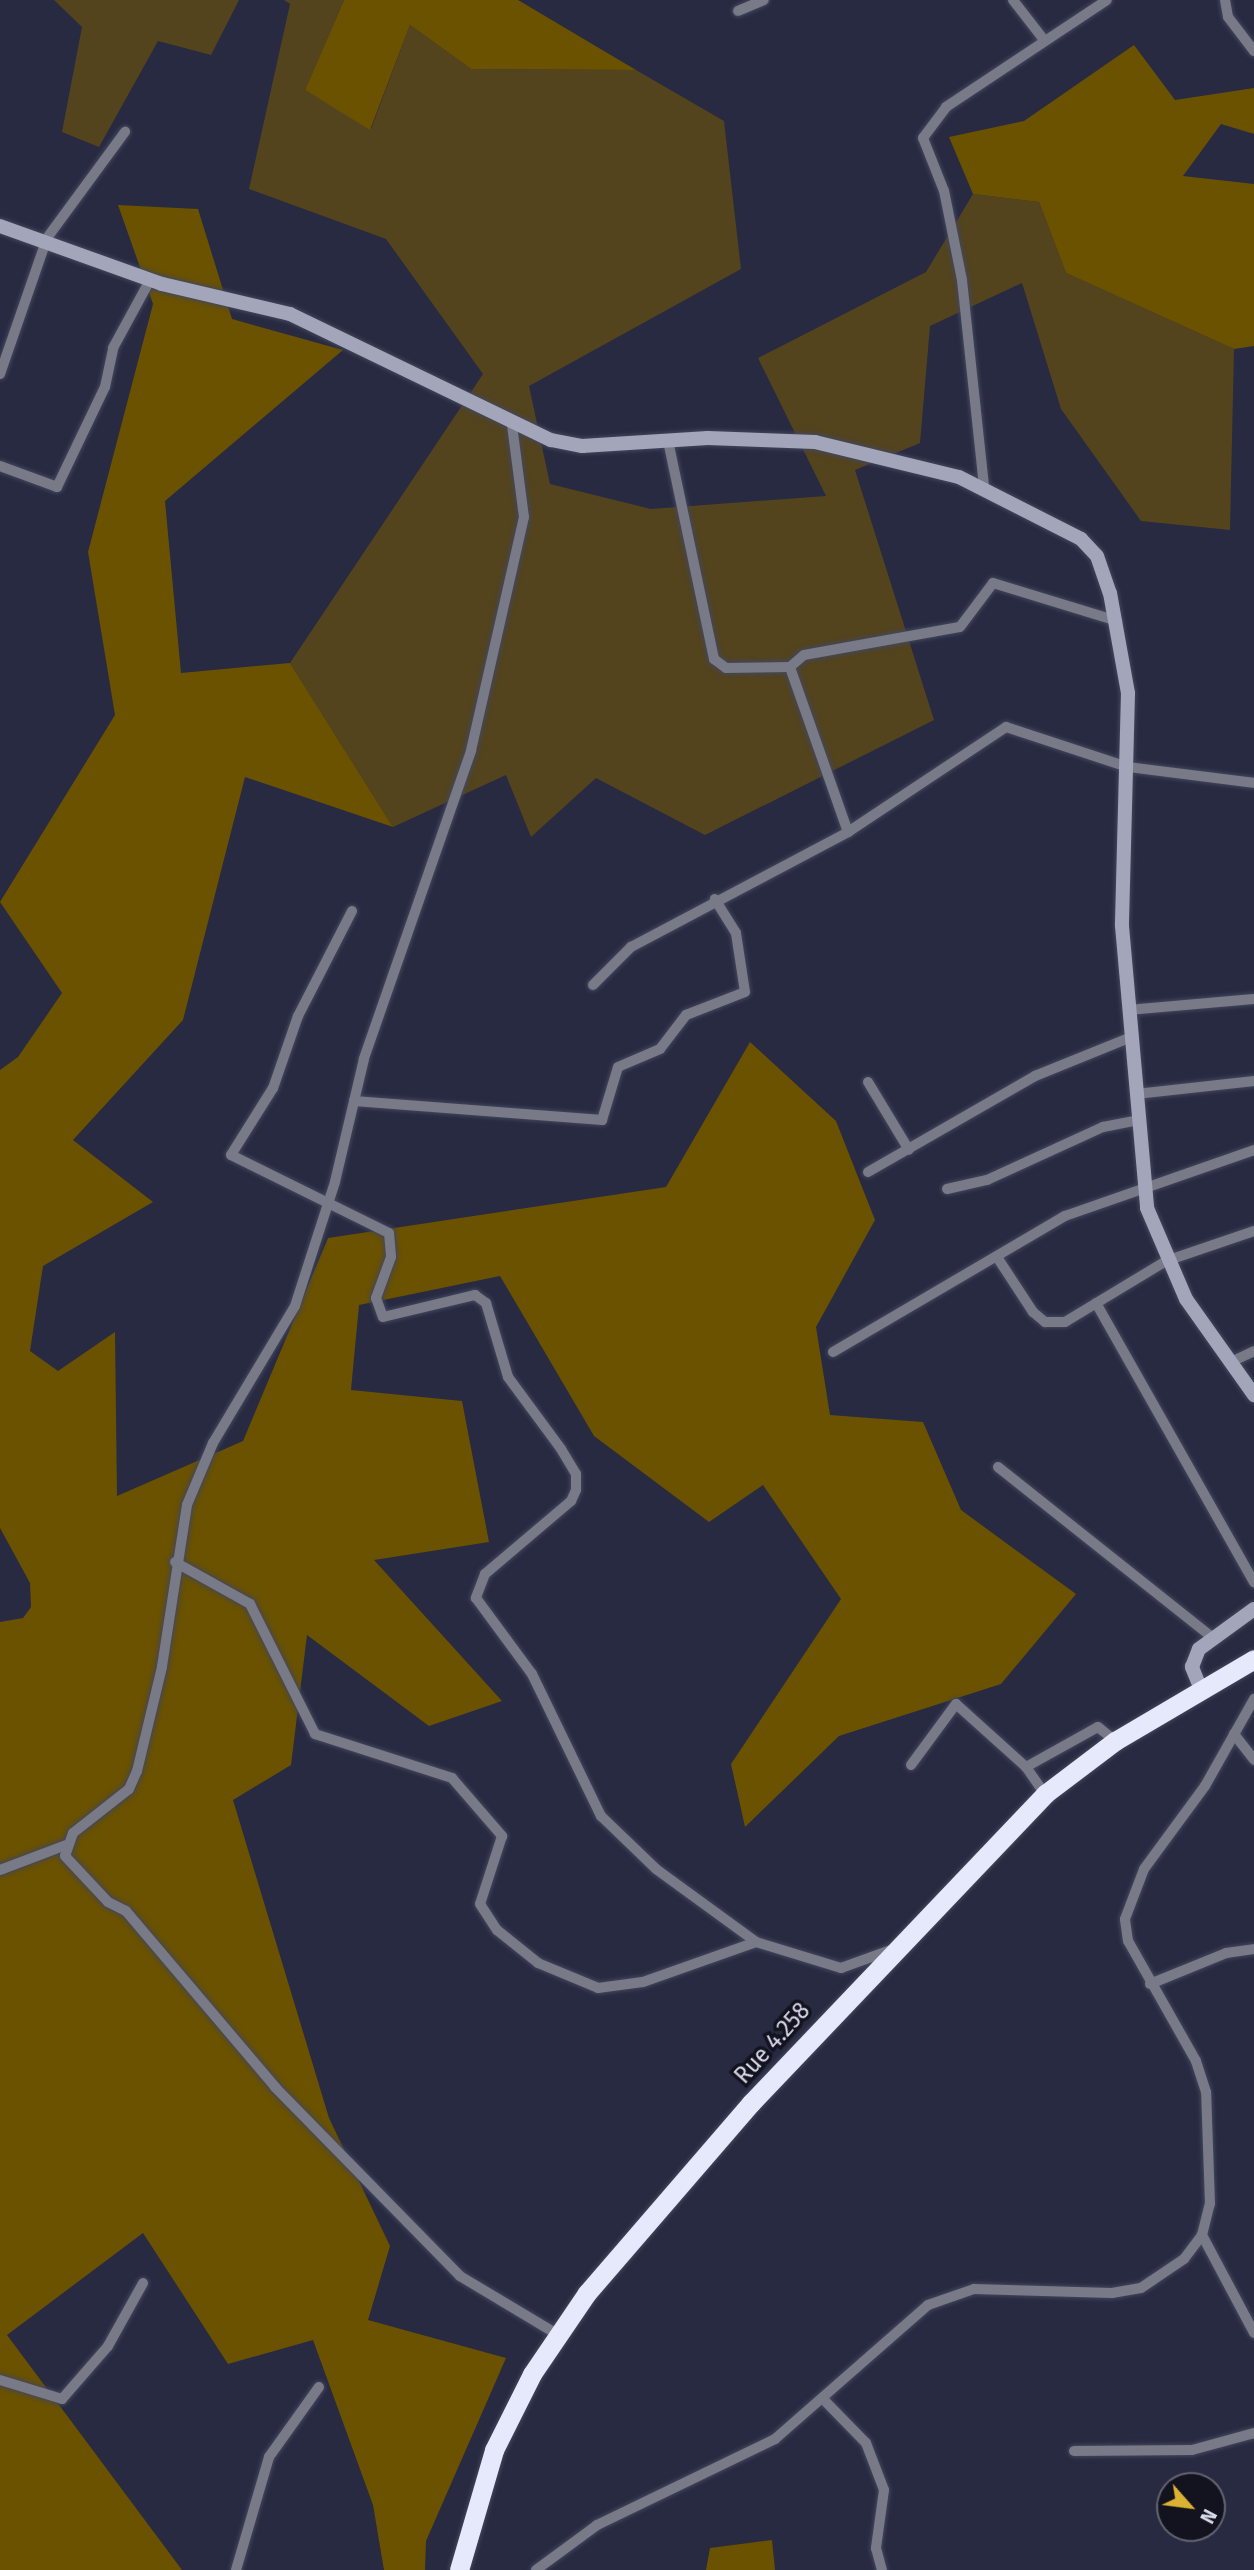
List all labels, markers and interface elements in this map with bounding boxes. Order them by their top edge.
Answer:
street label: Rue 4.258 [729,1997,815,2089]
north arrow [1156,2472,1226,2542]
text: N [1195,2505,1221,2527]

